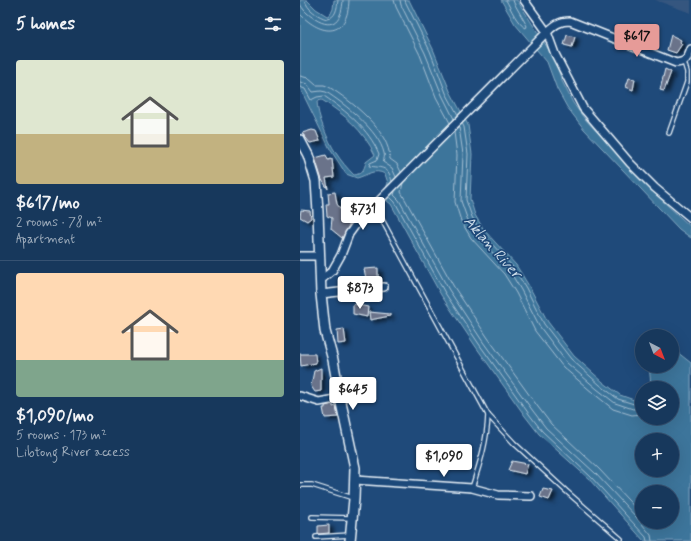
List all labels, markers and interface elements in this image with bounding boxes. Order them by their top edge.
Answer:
text: 5 homes [16,13,75,35]
icon: filters [262,13,284,35]
pin: $617 [613,24,661,58]
text: $617 [623,28,651,45]
icon: home [114,86,186,158]
text: $617/mo [16,192,80,214]
pin: $731 [339,197,387,231]
text: $731 [350,201,376,218]
water label: Aklan River [459,212,527,285]
text: 2 rooms · 78 m² [16,214,103,231]
text: Apartment [16,231,75,248]
pin: $873 [336,276,384,310]
text: $873 [347,280,373,297]
icon: home [114,299,186,371]
north arrow [635,329,679,373]
map controls [635,329,679,529]
pin: $645 [329,377,377,411]
text: $645 [338,381,368,398]
button: layers [635,381,679,425]
text: $1,090/mo [16,405,94,427]
text: 5 rooms · 173 m² [16,427,107,444]
button: + [635,433,679,477]
text: Libtong River access [16,444,130,461]
pin: $1,090 [411,444,477,478]
text: $1,090 [425,448,463,465]
button: − [635,485,679,529]

